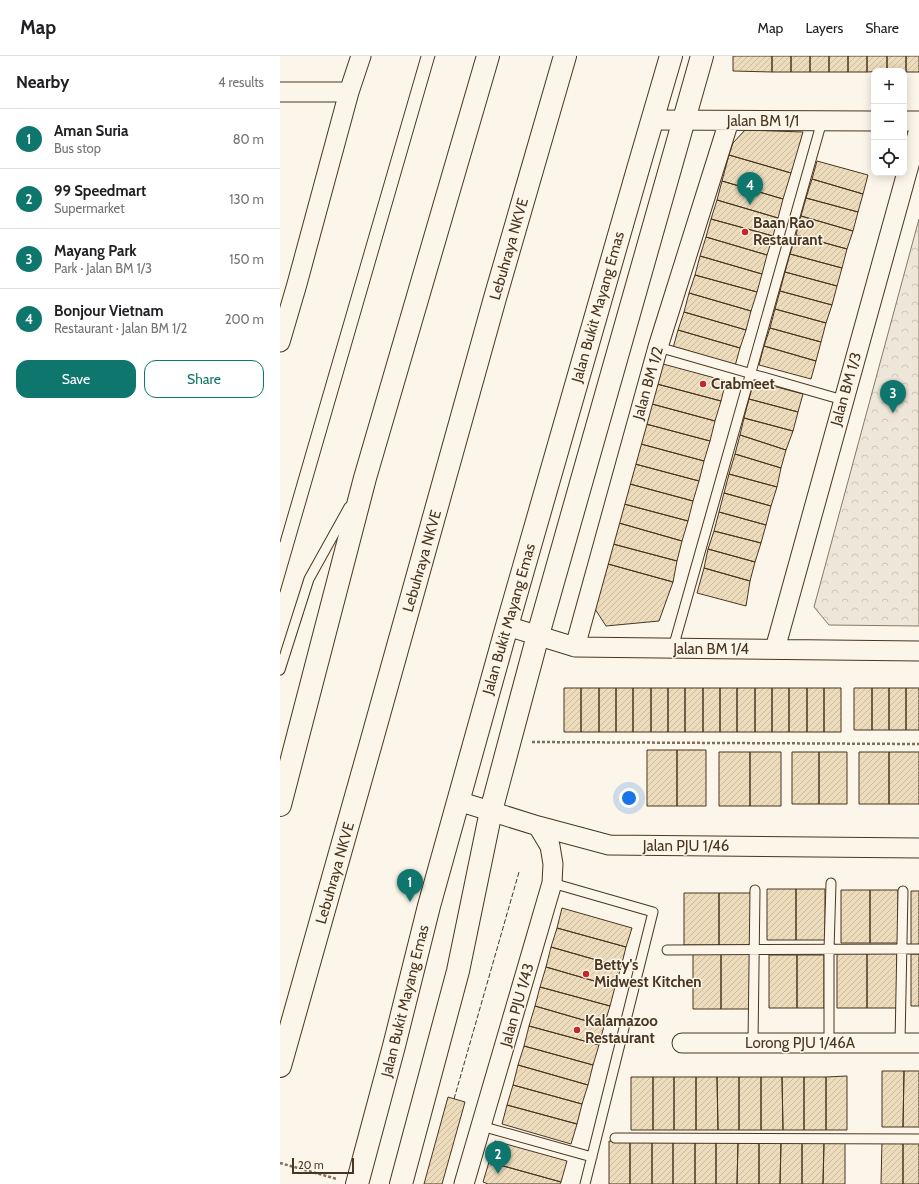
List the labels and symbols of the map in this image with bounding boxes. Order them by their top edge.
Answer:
street label: Jalan BM 1/1 [726,112,799,130]
pin: 4 [737,172,763,205]
street label: Lebuhraya NKVE [486,196,532,302]
place label: Baan Rao Restaurant [753,214,823,249]
marker: Baan Rao Restaurant [740,227,750,237]
street label: Jalan Bukit Mayang Emas [568,229,628,385]
street label: Jalan BM 1/2 [629,344,667,423]
street label: Jalan BM 1/3 [827,350,865,429]
place label: Crabmeet [711,375,775,393]
marker: Crabmeet [698,379,708,389]
pin: 3 [880,380,906,413]
street label: Lebuhraya NKVE [399,508,445,614]
street label: Jalan Bukit Mayang Emas [479,541,539,697]
street label: Jalan BM 1/4 [672,640,749,658]
your location [619,788,639,808]
street label: Lebuhraya NKVE [312,820,358,926]
street label: Jalan PJU 1/46 [642,837,729,855]
pin: 1 [397,869,423,902]
street label: Jalan Bukit Mayang Emas [377,923,433,1080]
place label: Betty's Midwest Kitchen [594,956,702,991]
street label: Jalan PJU 1/43 [496,961,537,1050]
marker: Betty's Midwest Kitchen [581,969,591,979]
place label: Kalamazoo Restaurant [585,1012,658,1047]
marker: Kalamazoo Restaurant [572,1025,582,1035]
street label: Lorong PJU 1/46A [745,1034,856,1052]
pin: 2 [485,1141,511,1174]
scale bar [292,1156,354,1175]

